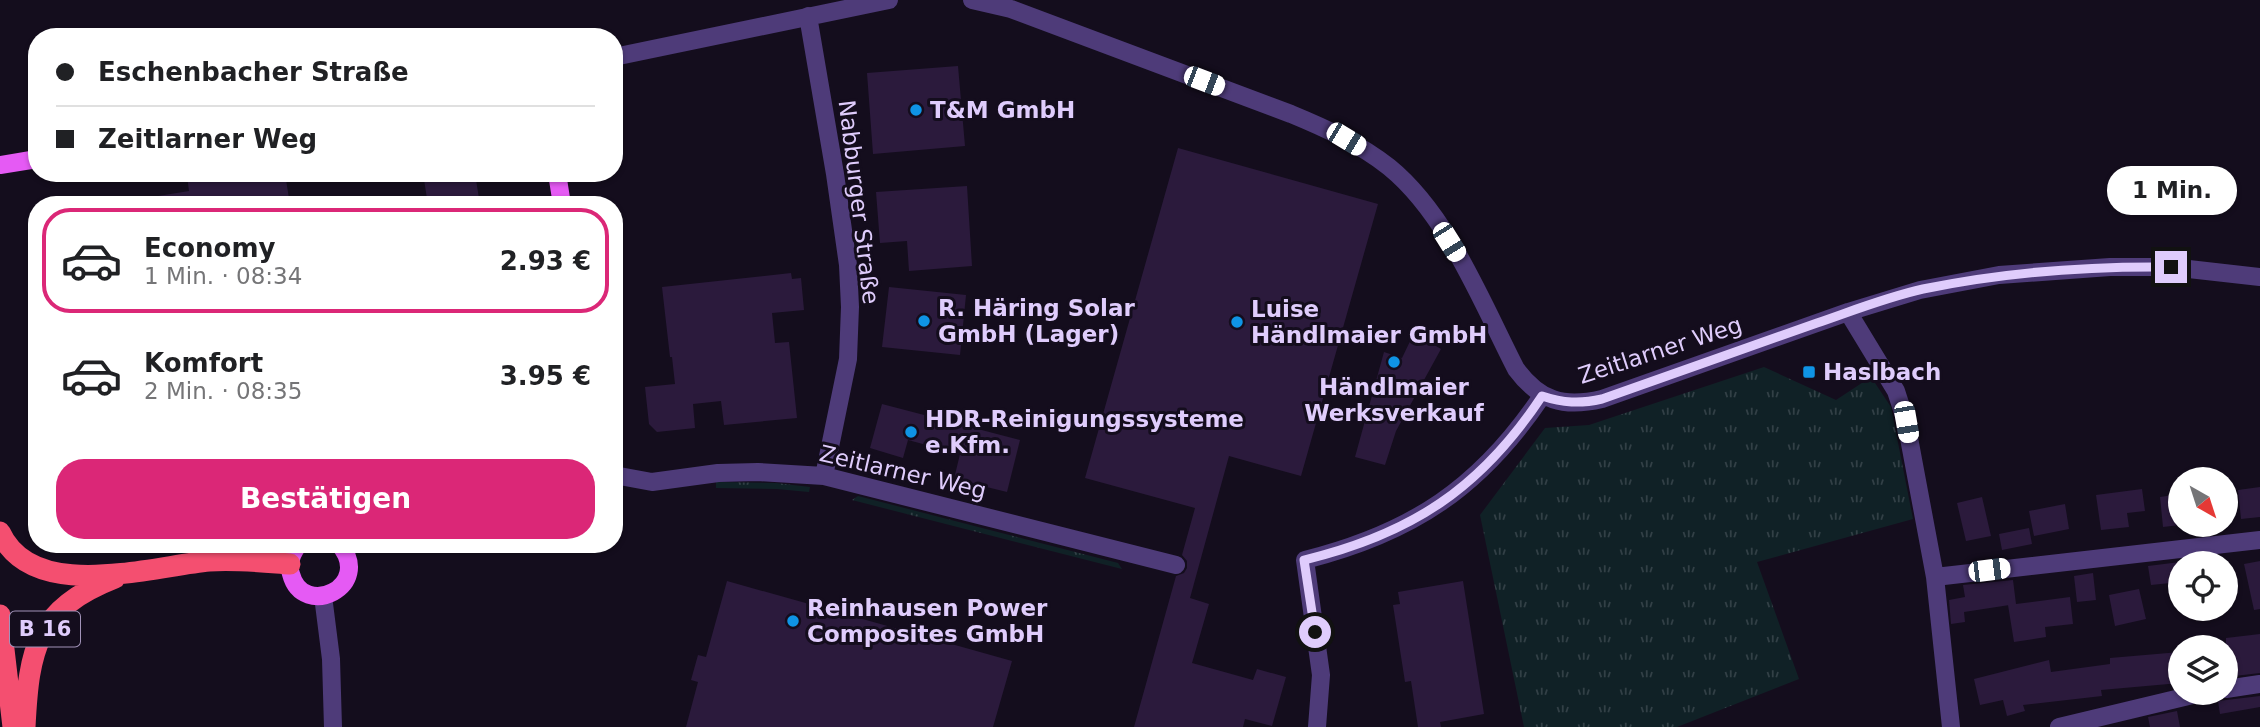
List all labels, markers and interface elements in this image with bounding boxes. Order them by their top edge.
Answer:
text: Eschenbacher Straße [98,57,409,87]
car [1181,64,1228,98]
place label: T&M GmbH [930,97,1075,123]
street label: Nabburger Straße [834,98,884,306]
marker: T&M GmbH [908,102,924,118]
car [1323,119,1370,159]
text: Zeitlarner Weg [98,124,317,154]
callout: 1 Min. [2106,166,2236,215]
text: 1 Min. [2132,177,2212,203]
car [1429,219,1470,265]
icon: car [60,229,123,292]
text: Economy [144,233,275,263]
text: 2.93 € [500,246,591,276]
route end [2155,251,2187,283]
text: 1 Min. · 08:34 [144,263,302,289]
place label: R. Häring Solar GmbH (Lager) [938,295,1135,347]
place label: Luise Händlmaier GmbH [1251,296,1487,348]
street label: Zeitlarner Weg [1575,311,1745,389]
marker: R. Häring Solar GmbH (Lager) [916,313,932,329]
marker: Luise Händlmaier GmbH [1229,314,1245,330]
icon: car [60,344,123,407]
text: Komfort [144,348,263,378]
marker: Händlmaier Werksverkauf [1386,354,1402,370]
place label: Haslbach [1823,359,1941,385]
text: 3.95 € [500,361,591,391]
marker: Haslbach [1801,364,1817,380]
place label: Händlmaier Werksverkauf [1304,374,1485,426]
text: 2 Min. · 08:35 [144,378,302,404]
car [1893,399,1920,445]
place label: HDR-Reinigungssysteme e.Kfm. [925,406,1244,458]
marker: HDR-Reinigungssysteme e.Kfm. [903,424,919,440]
street label: Zeitlarner Weg [817,440,989,504]
button: Bestätigen [56,459,595,539]
north arrow [2168,467,2238,537]
map controls [2168,467,2238,705]
button: locate [2168,551,2238,621]
car [1967,557,2012,583]
place label: Reinhausen Power Composites GmbH [807,595,1048,647]
road number: B 16 [10,612,80,646]
marker: Reinhausen Power Composites GmbH [785,613,801,629]
route start [1299,616,1331,648]
button: layers [2168,635,2238,705]

